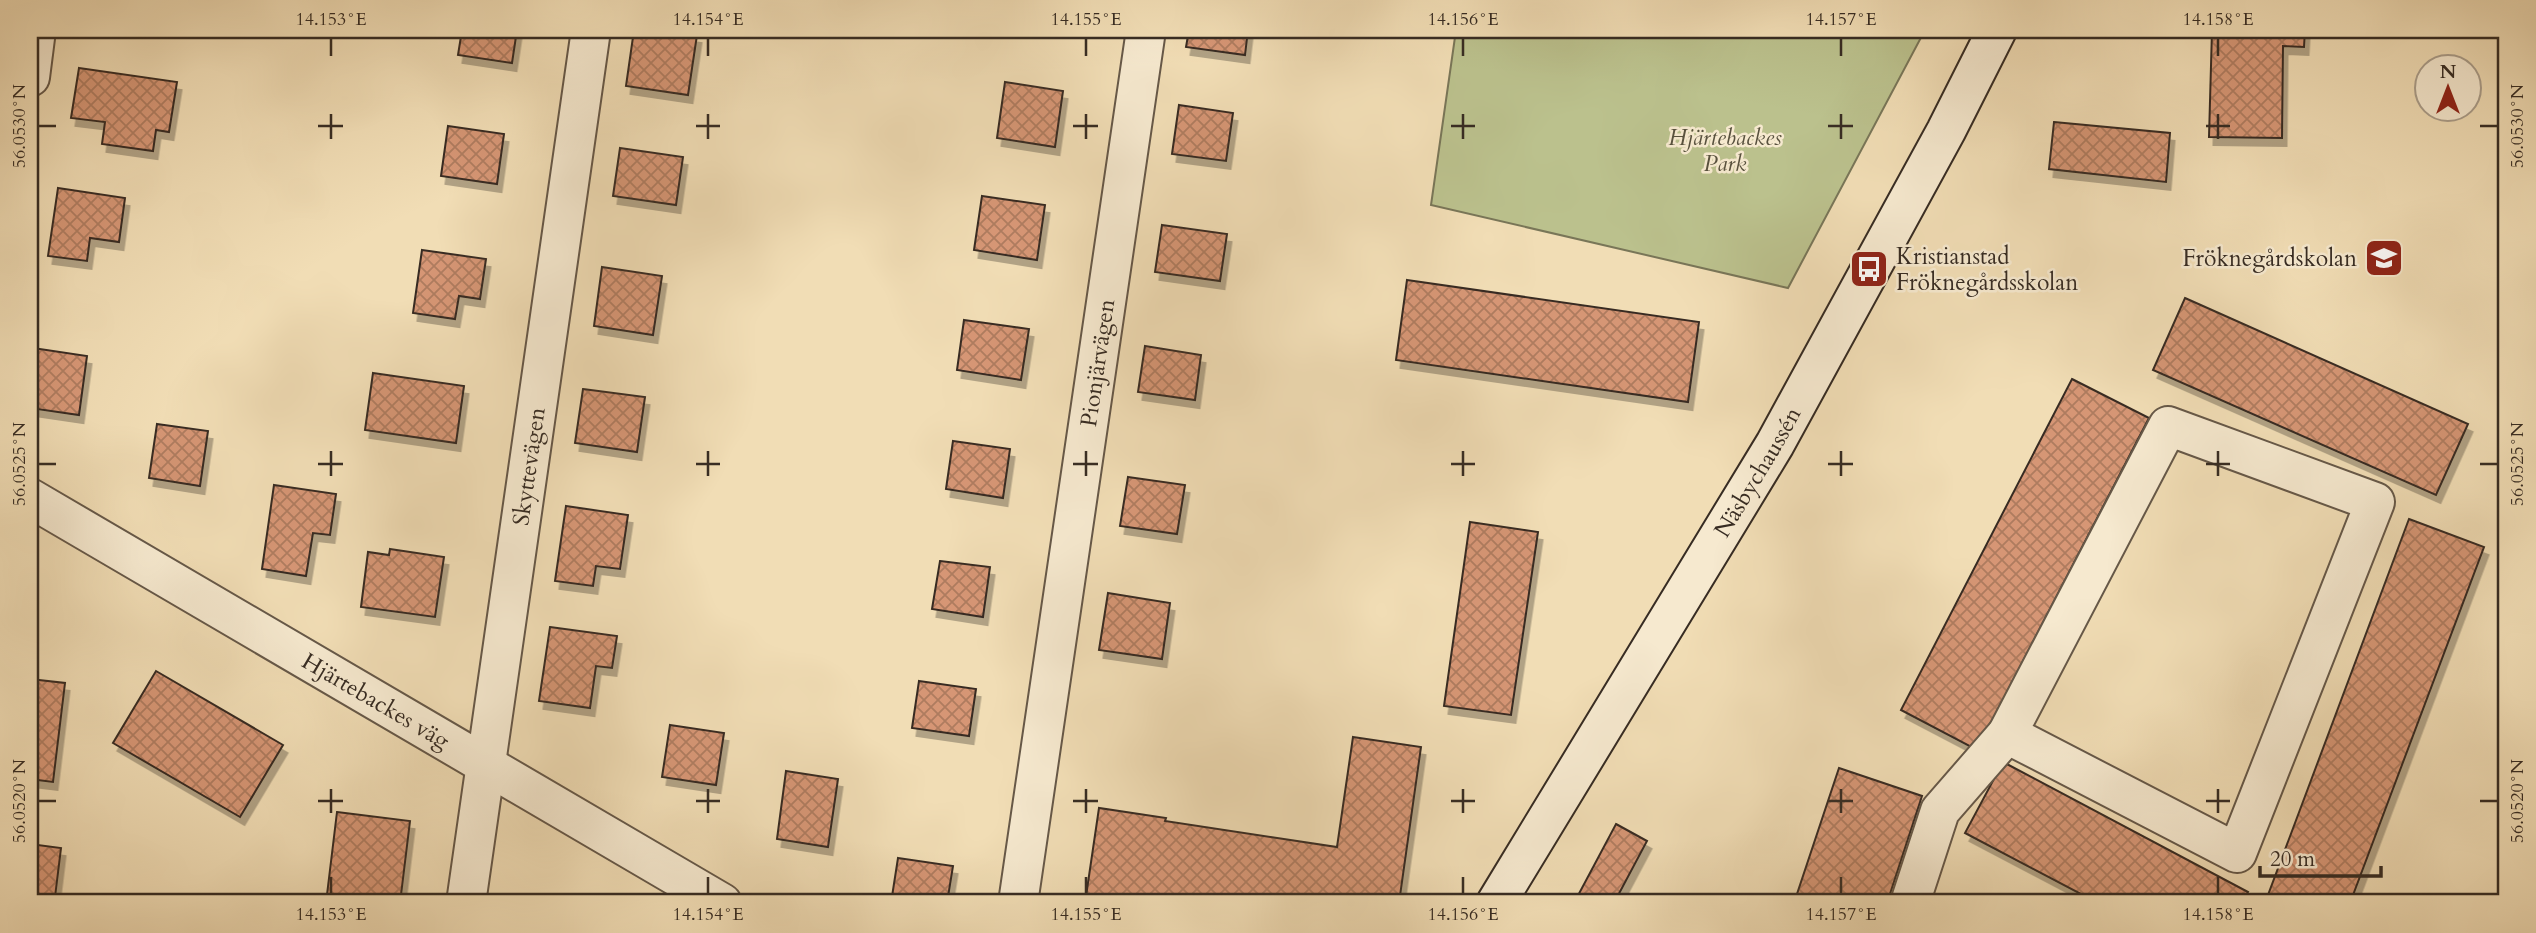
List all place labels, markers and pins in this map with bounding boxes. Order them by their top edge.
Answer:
school or university icon: Fröknegårdskolan [2363,237,2405,279]
place label: Kristianstad Fröknegårdsskolan [1896,241,2078,298]
place label: Fröknegårdskolan [2182,243,2357,274]
bus stop icon: Kristianstad Fröknegårdsskolan [1848,248,1890,290]

